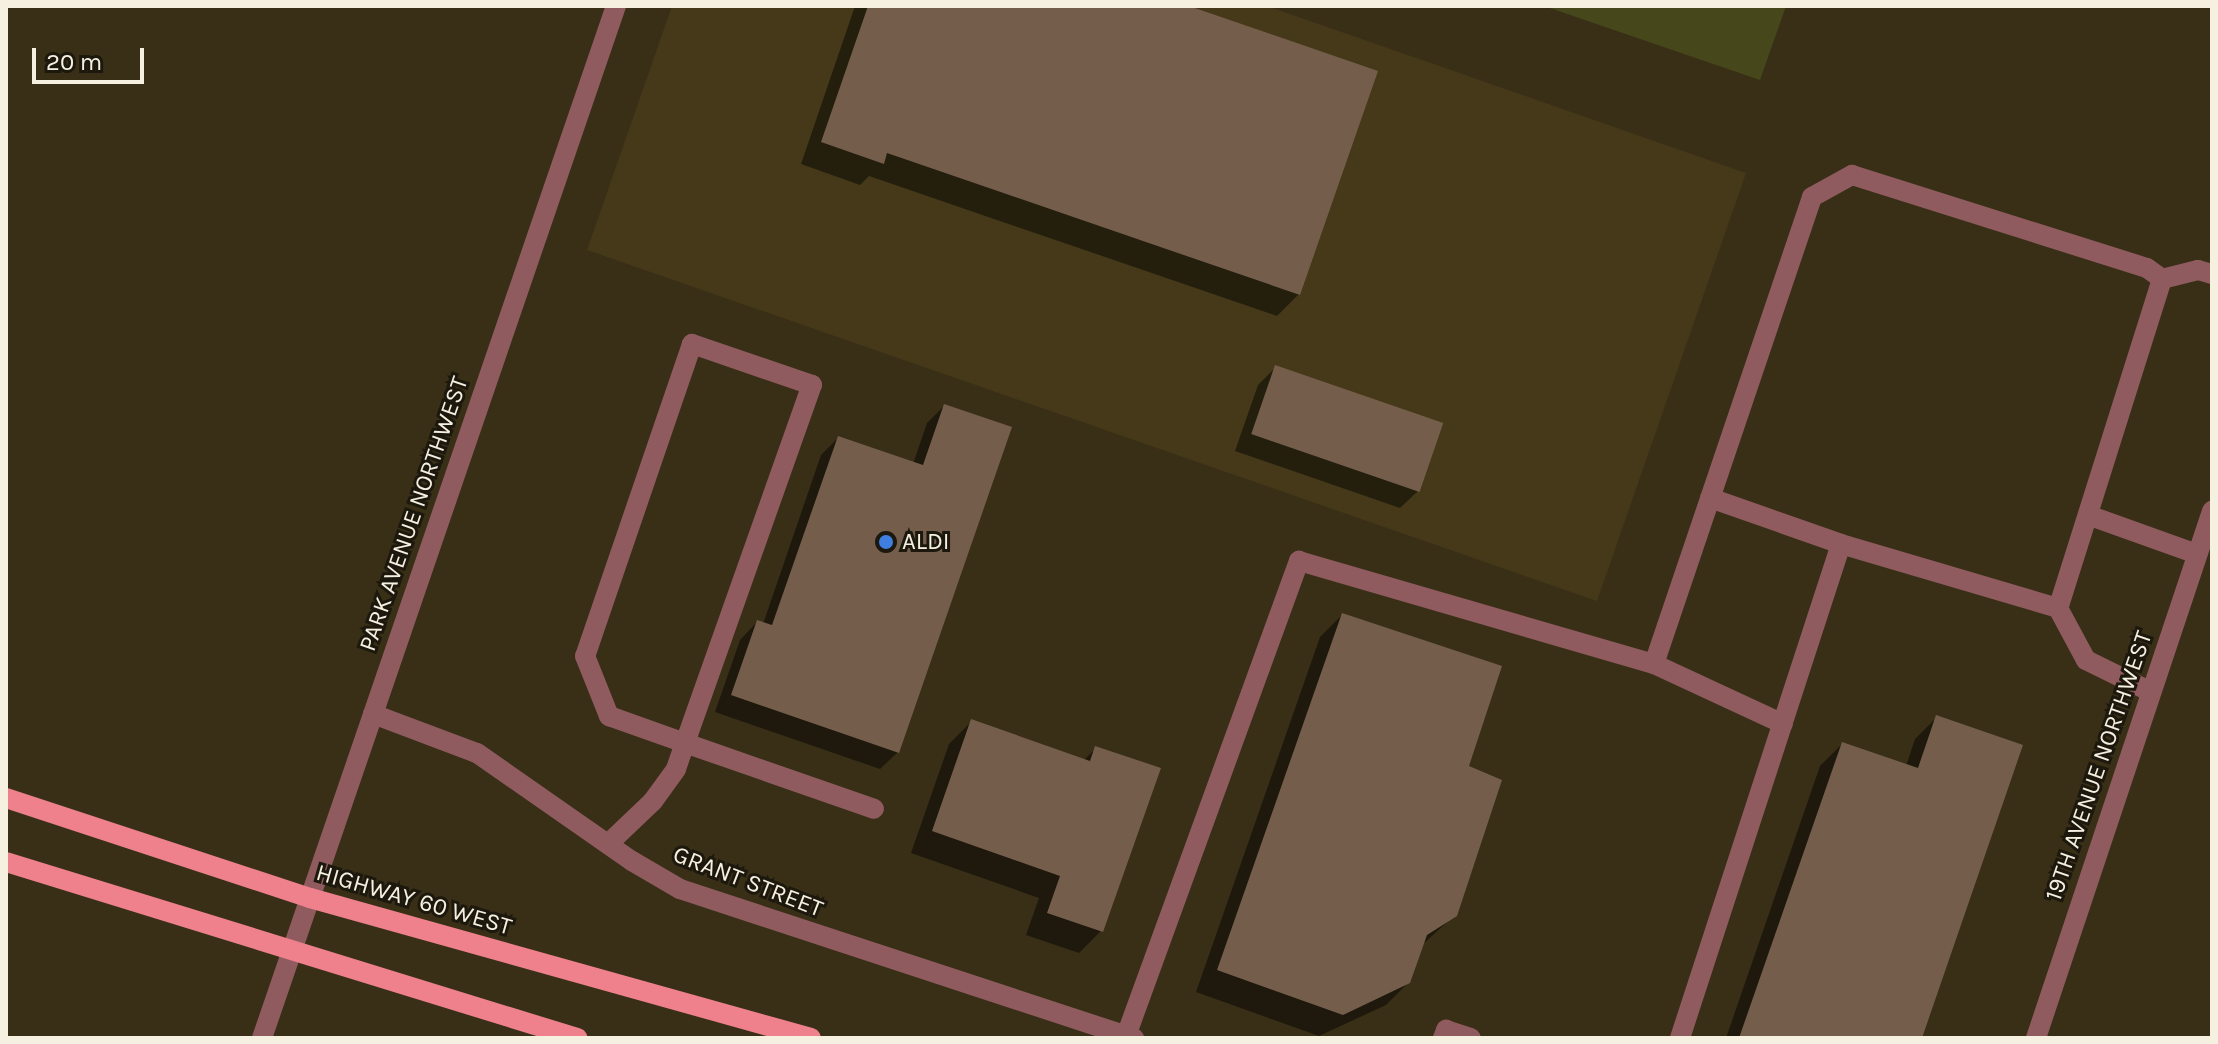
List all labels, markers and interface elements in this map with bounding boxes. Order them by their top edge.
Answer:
scale bar [36,32,148,82]
text: 20 m [46,48,102,76]
street label: PARK AVENUE NORTHWEST [353,373,475,655]
place label: ALDI [902,528,950,556]
marker: ALDI [877,533,895,551]
street label: 19TH AVENUE NORTHWEST [2039,627,2159,905]
street label: GRANT STREET [669,840,827,924]
street label: HIGHWAY 60 WEST [313,858,515,942]

